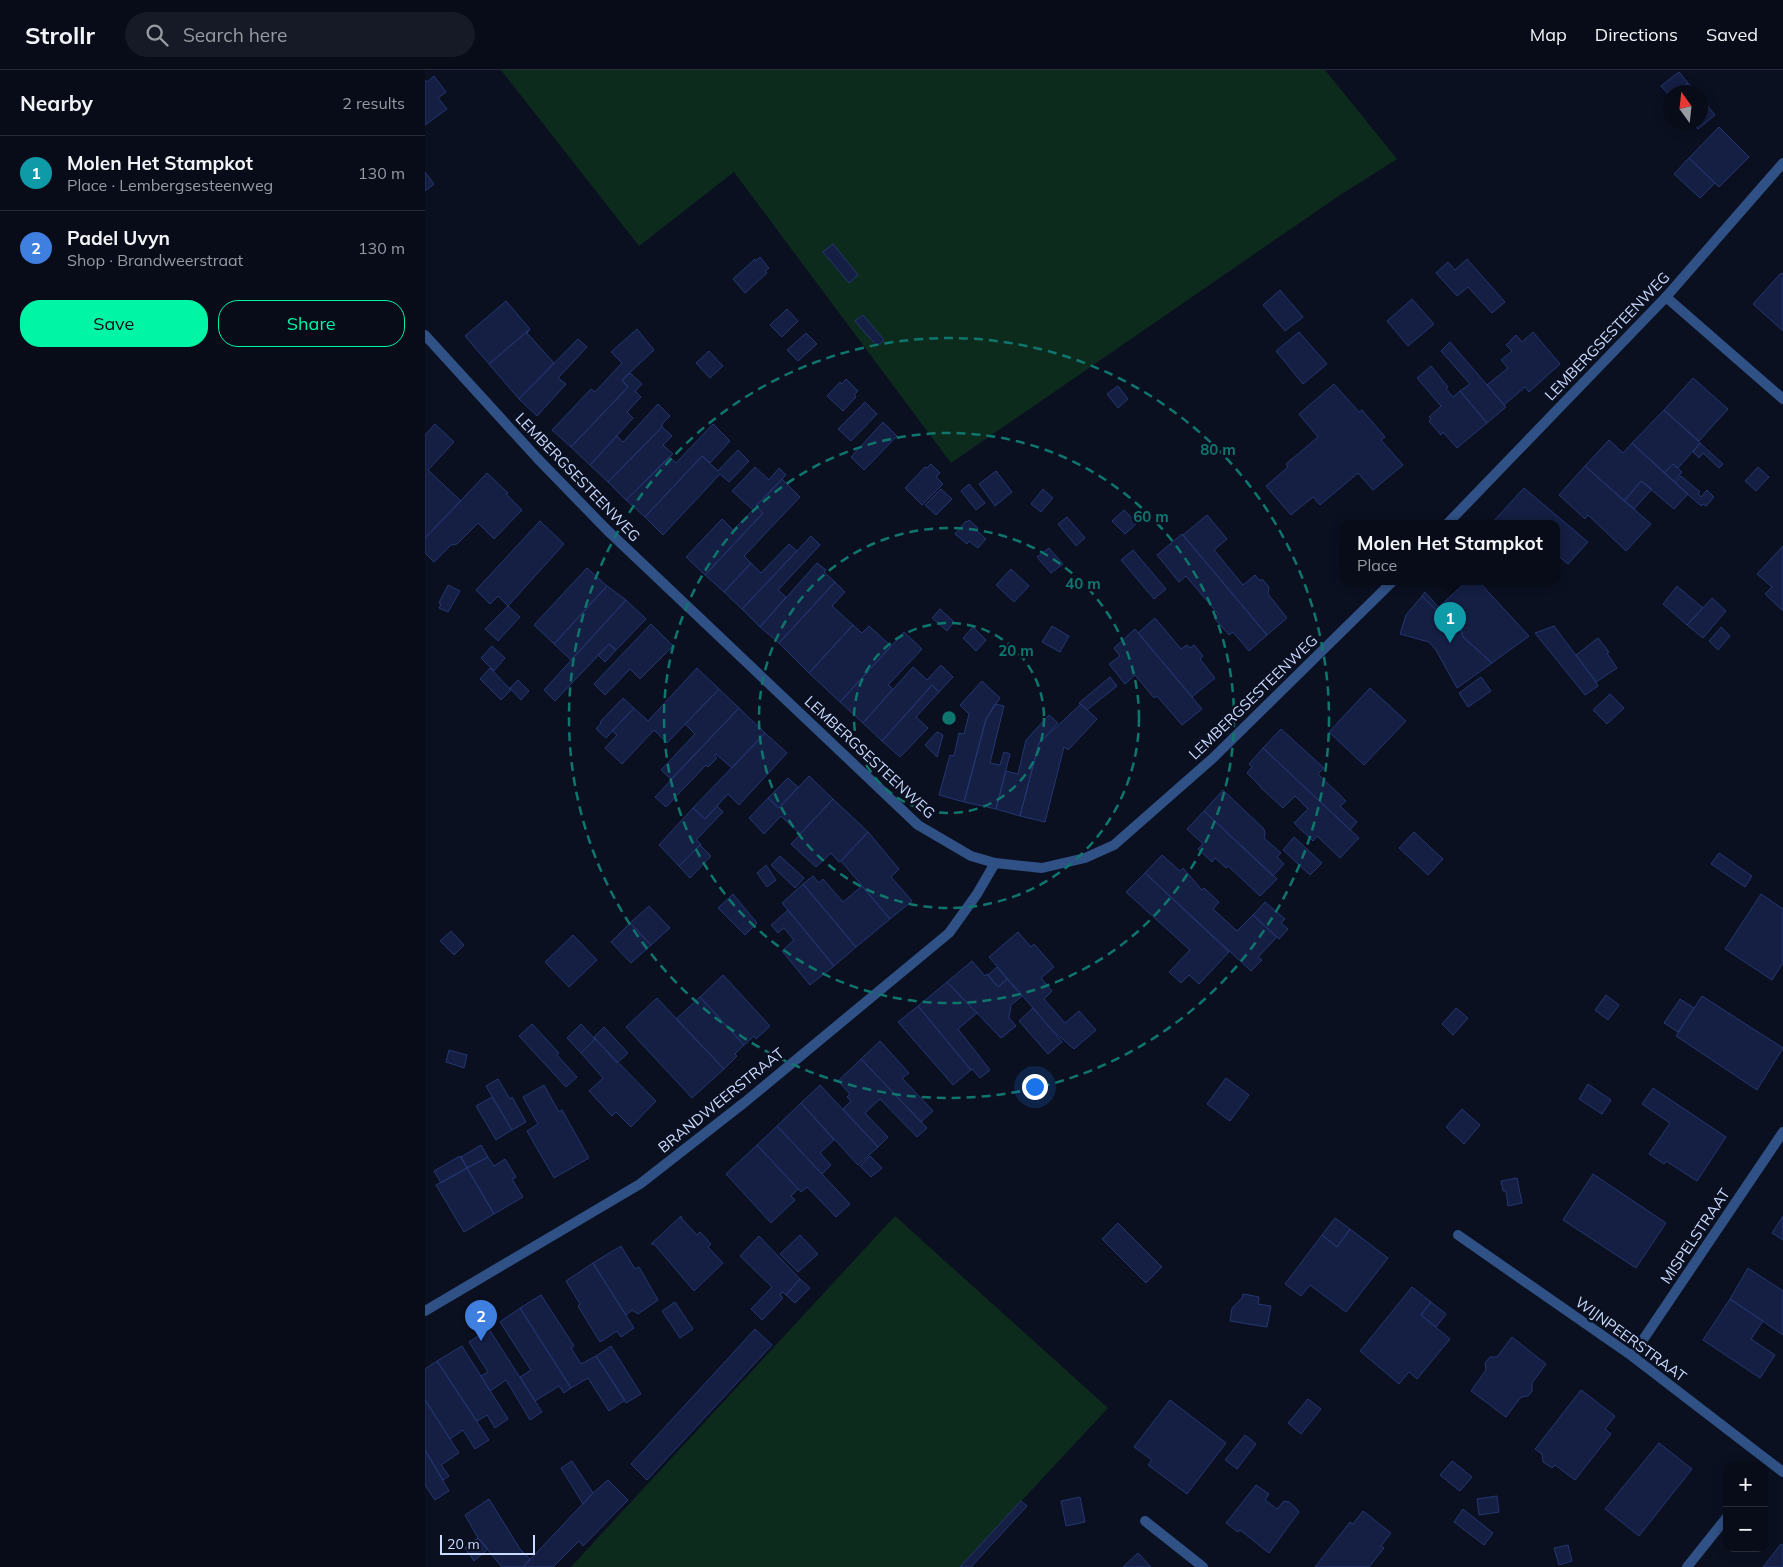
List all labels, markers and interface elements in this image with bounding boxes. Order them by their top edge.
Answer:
search box [125,12,475,57]
text: Strollr [25,20,95,50]
icon: search [143,21,171,49]
text: Search here [183,23,287,47]
text: Map [1530,23,1567,46]
text: Directions [1595,23,1678,46]
text: Saved [1706,23,1758,46]
north arrow [1663,85,1708,130]
text: Nearby [20,90,93,116]
text: 2 results [342,93,405,113]
text: Molen Het Stampkot [67,151,253,175]
text: 1 [31,163,41,183]
text: 130 m [358,163,405,183]
text: Place · Lembergsesteenweg [67,175,273,195]
text: Padel Uvyn [67,226,170,250]
text: 2 [31,238,41,258]
text: 130 m [358,238,405,258]
text: Shop · Brandweerstraat [67,250,243,270]
street label: LEMBERGSESTEENWEG [1541,268,1673,404]
button: Save [20,300,208,347]
button: Share [218,300,405,347]
street label: LEMBERGSESTEENWEG [512,409,644,545]
text: 80 m [1200,440,1236,459]
text: 60 m [1133,507,1169,526]
popup [1340,520,1560,585]
text: Molen Het Stampkot [1357,531,1543,555]
text: Place [1357,555,1397,575]
text: 40 m [1065,574,1101,593]
pin: 1 [1434,602,1466,643]
street label: LEMBERGSESTEENWEG [1185,631,1321,763]
text: 20 m [998,641,1034,660]
street label: LEMBERGSESTEENWEG [801,692,939,822]
centre of rings [940,709,958,727]
street label: BRANDWEERSTRAAT [654,1043,788,1157]
your location [1022,1074,1048,1100]
street label: MISPELSTRAAT [1656,1185,1734,1287]
street label: WIJNPEERSTRAAT [1572,1292,1690,1386]
pin: 2 [465,1300,497,1341]
map controls [1723,1462,1768,1552]
button: + [1723,1462,1768,1507]
button: − [1723,1507,1768,1552]
scale bar [440,1532,535,1555]
text: 20 m [447,1535,480,1553]

